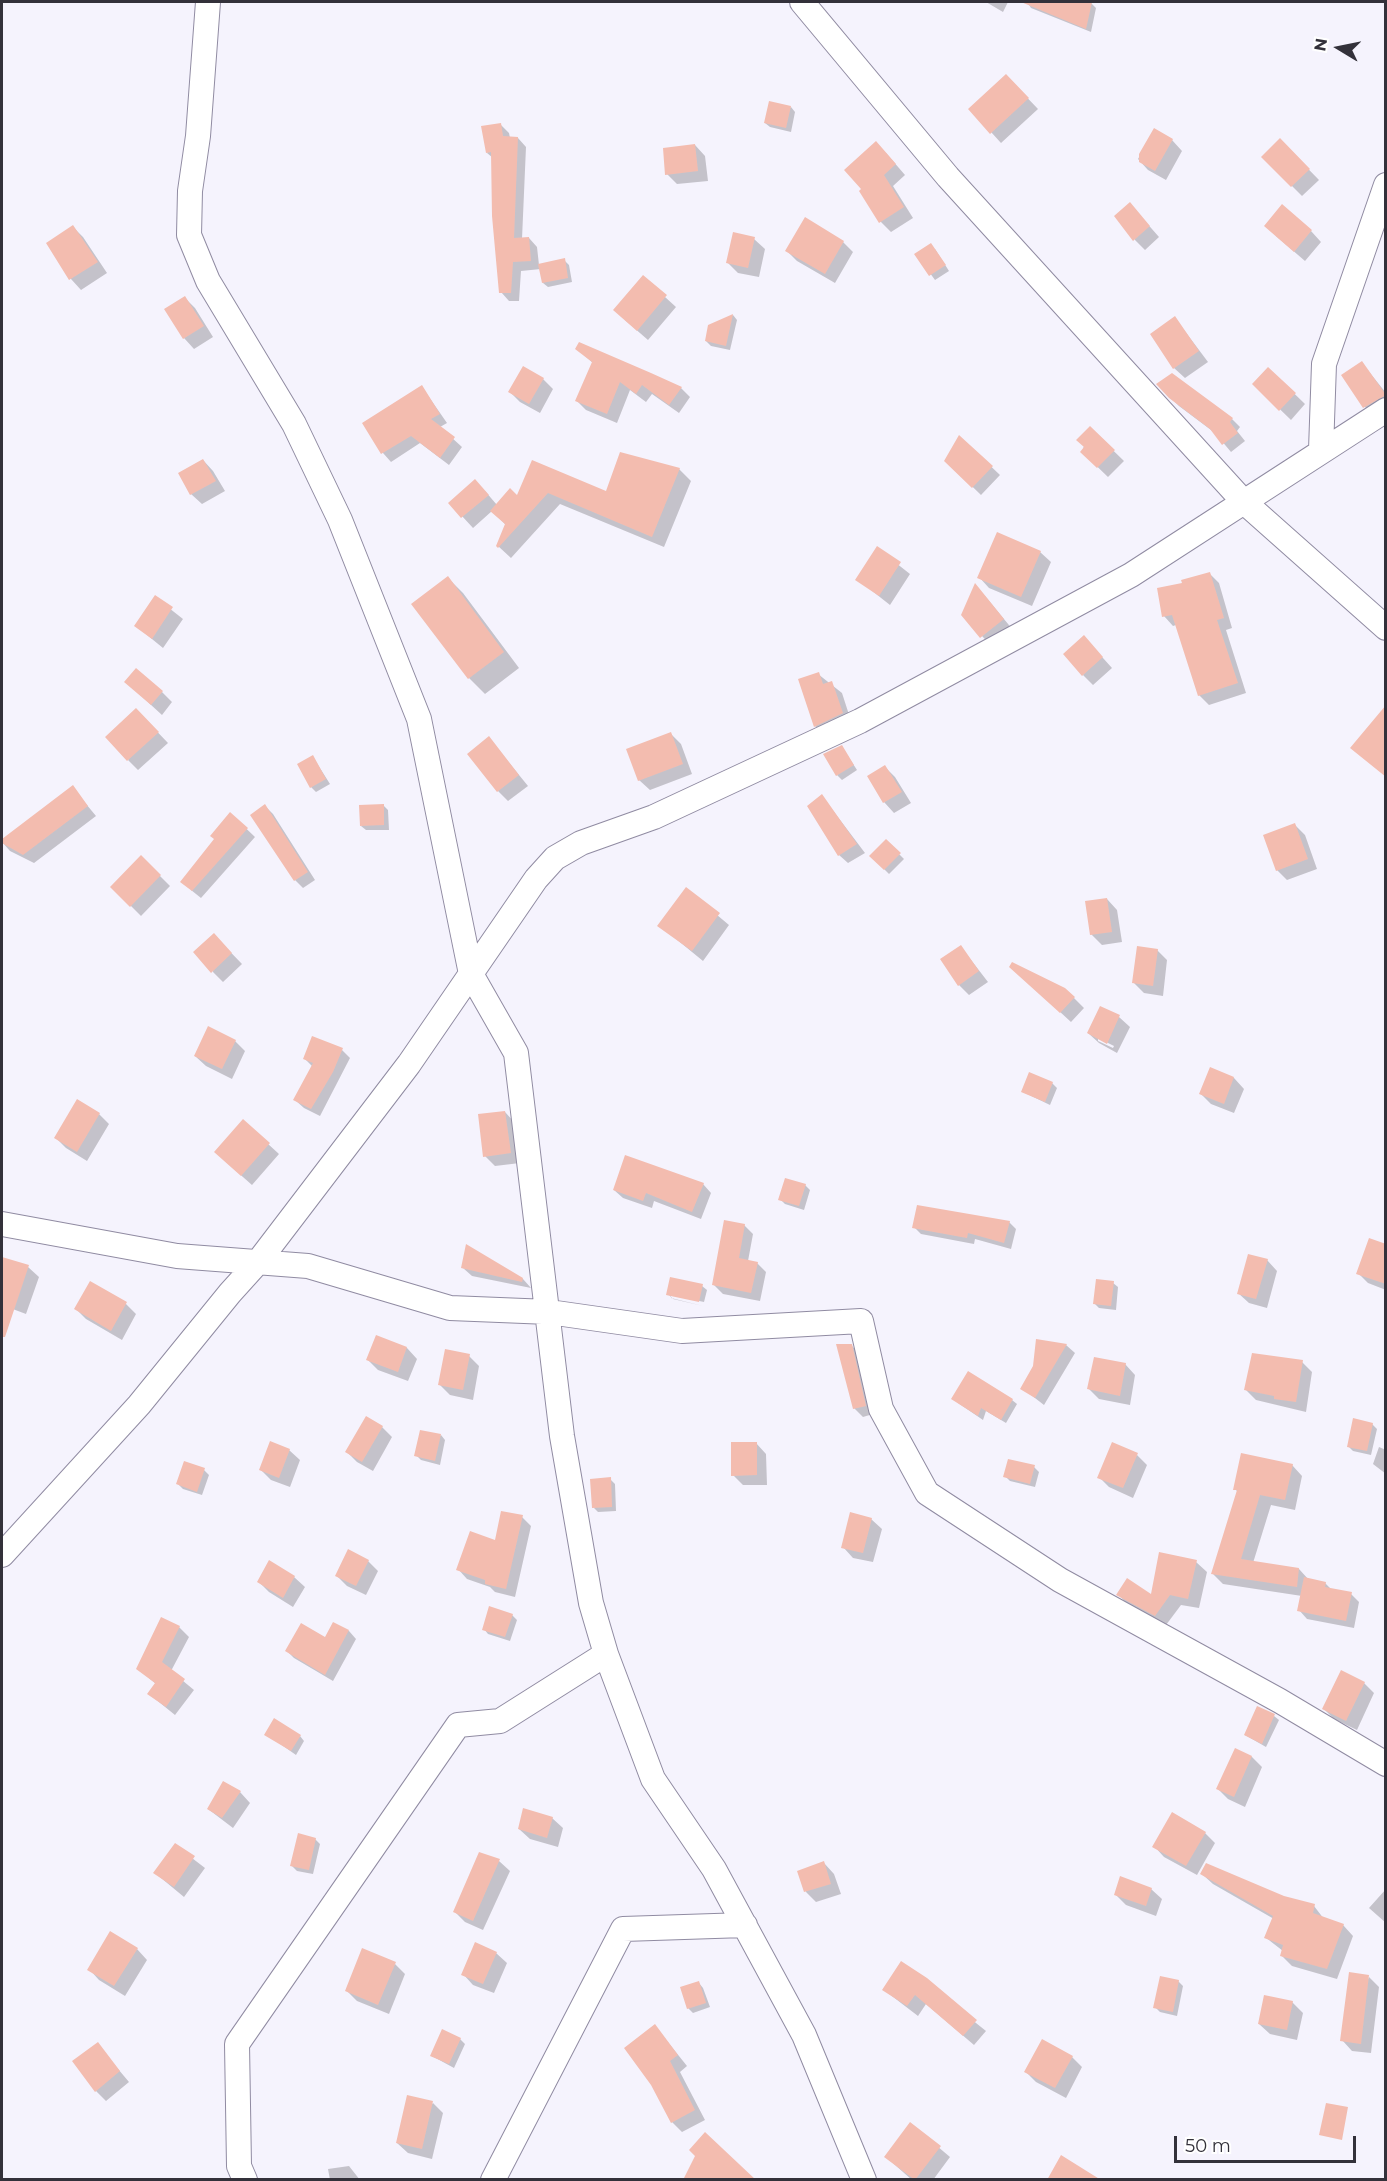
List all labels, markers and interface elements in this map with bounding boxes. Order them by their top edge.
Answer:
north arrow [1309,18,1369,78]
text: N [1310,37,1331,53]
scale bar [1177,2124,1358,2162]
text: 50 m [1185,2135,1231,2157]

